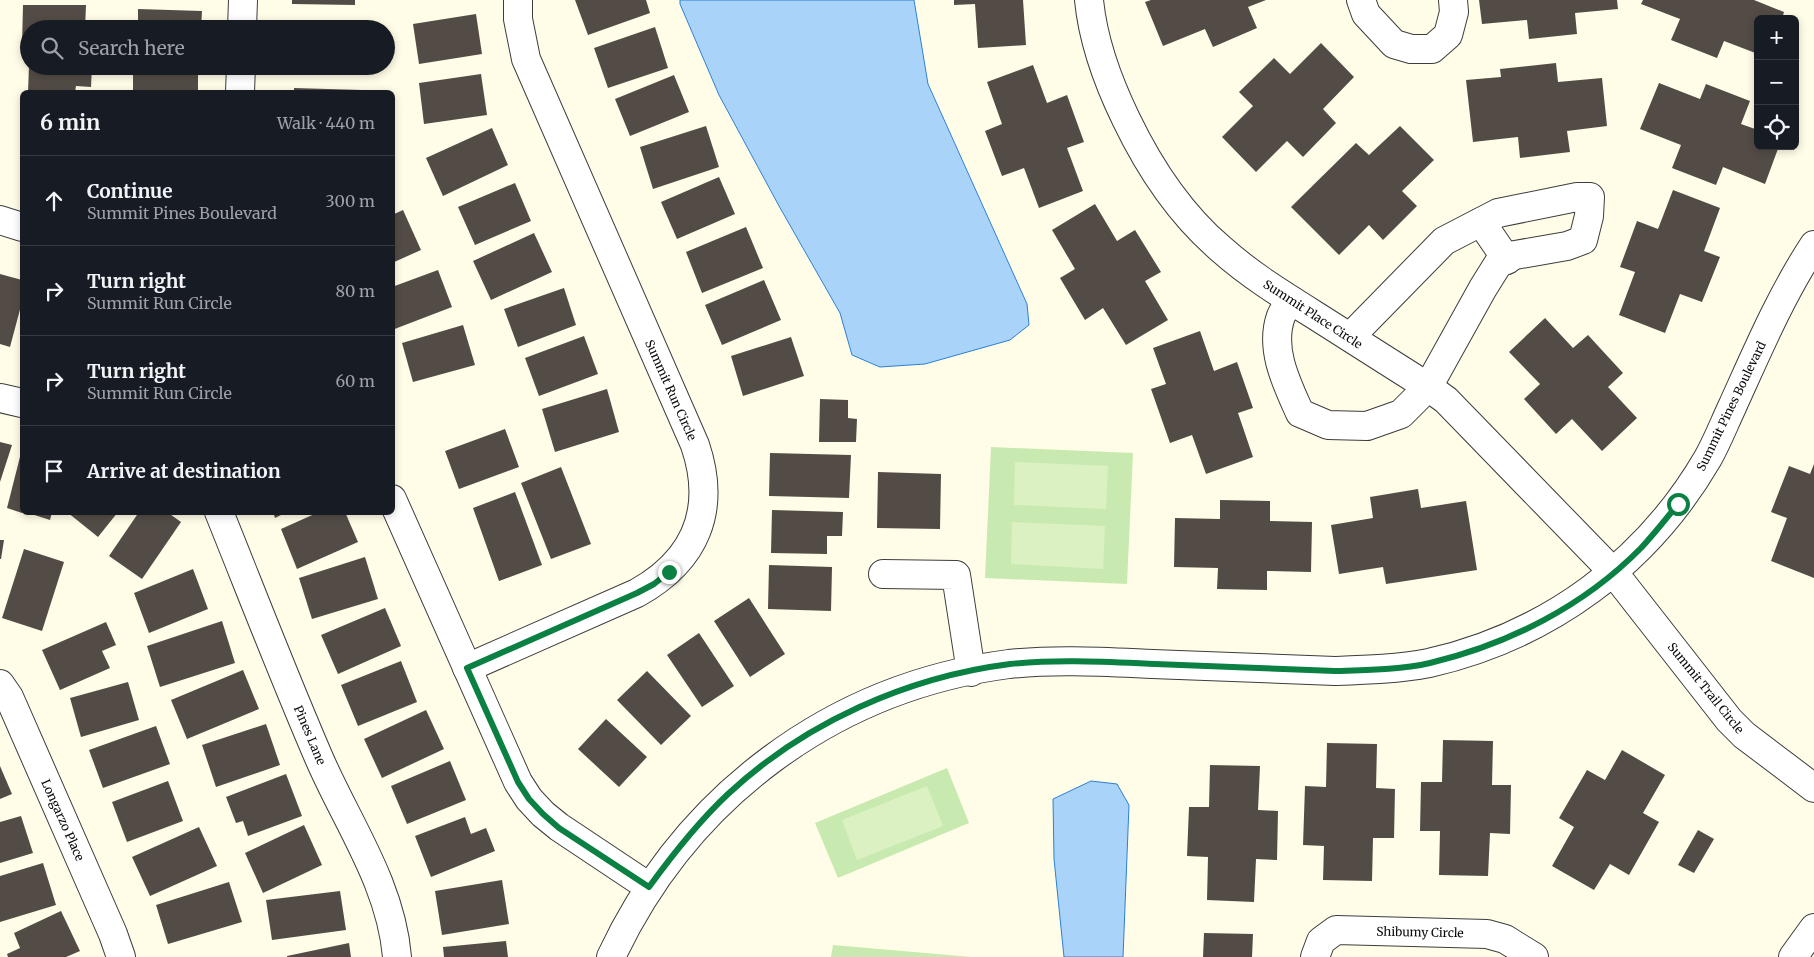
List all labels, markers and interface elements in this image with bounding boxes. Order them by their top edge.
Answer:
map controls [1754,15,1799,150]
button: + [1754,15,1799,60]
search box [20,20,395,75]
icon: search [38,34,66,62]
text: Search here [78,36,185,60]
button: − [1754,60,1799,105]
button: locate [1754,105,1799,150]
text: 6 min [40,109,100,136]
text: Walk · 440 m [277,113,375,133]
text: Continue [87,179,173,203]
icon: ahead [40,187,68,215]
text: 300 m [326,191,375,211]
text: Summit Pines Boulevard [87,203,277,223]
text: Turn right [87,269,186,293]
street label: Summit Place Circle [1261,276,1365,352]
icon: right [40,277,68,305]
text: 80 m [336,281,375,301]
text: Summit Run Circle [87,293,232,313]
street label: Summit Run Circle [642,337,700,443]
street label: Summit Pines Boulevard [1693,339,1769,473]
text: Turn right [87,359,186,383]
icon: right [40,367,68,395]
text: 60 m [335,371,375,391]
text: Summit Run Circle [87,383,232,403]
icon: arrive [40,457,68,485]
text: Arrive at destination [87,459,281,483]
route start [1667,493,1690,516]
route end [658,561,681,584]
street label: Summit Trail Circle [1665,640,1747,736]
street label: Pines Lane [291,703,329,767]
street label: Longarzo Place [38,777,88,863]
street label: Shibumy Circle [1376,924,1464,940]

